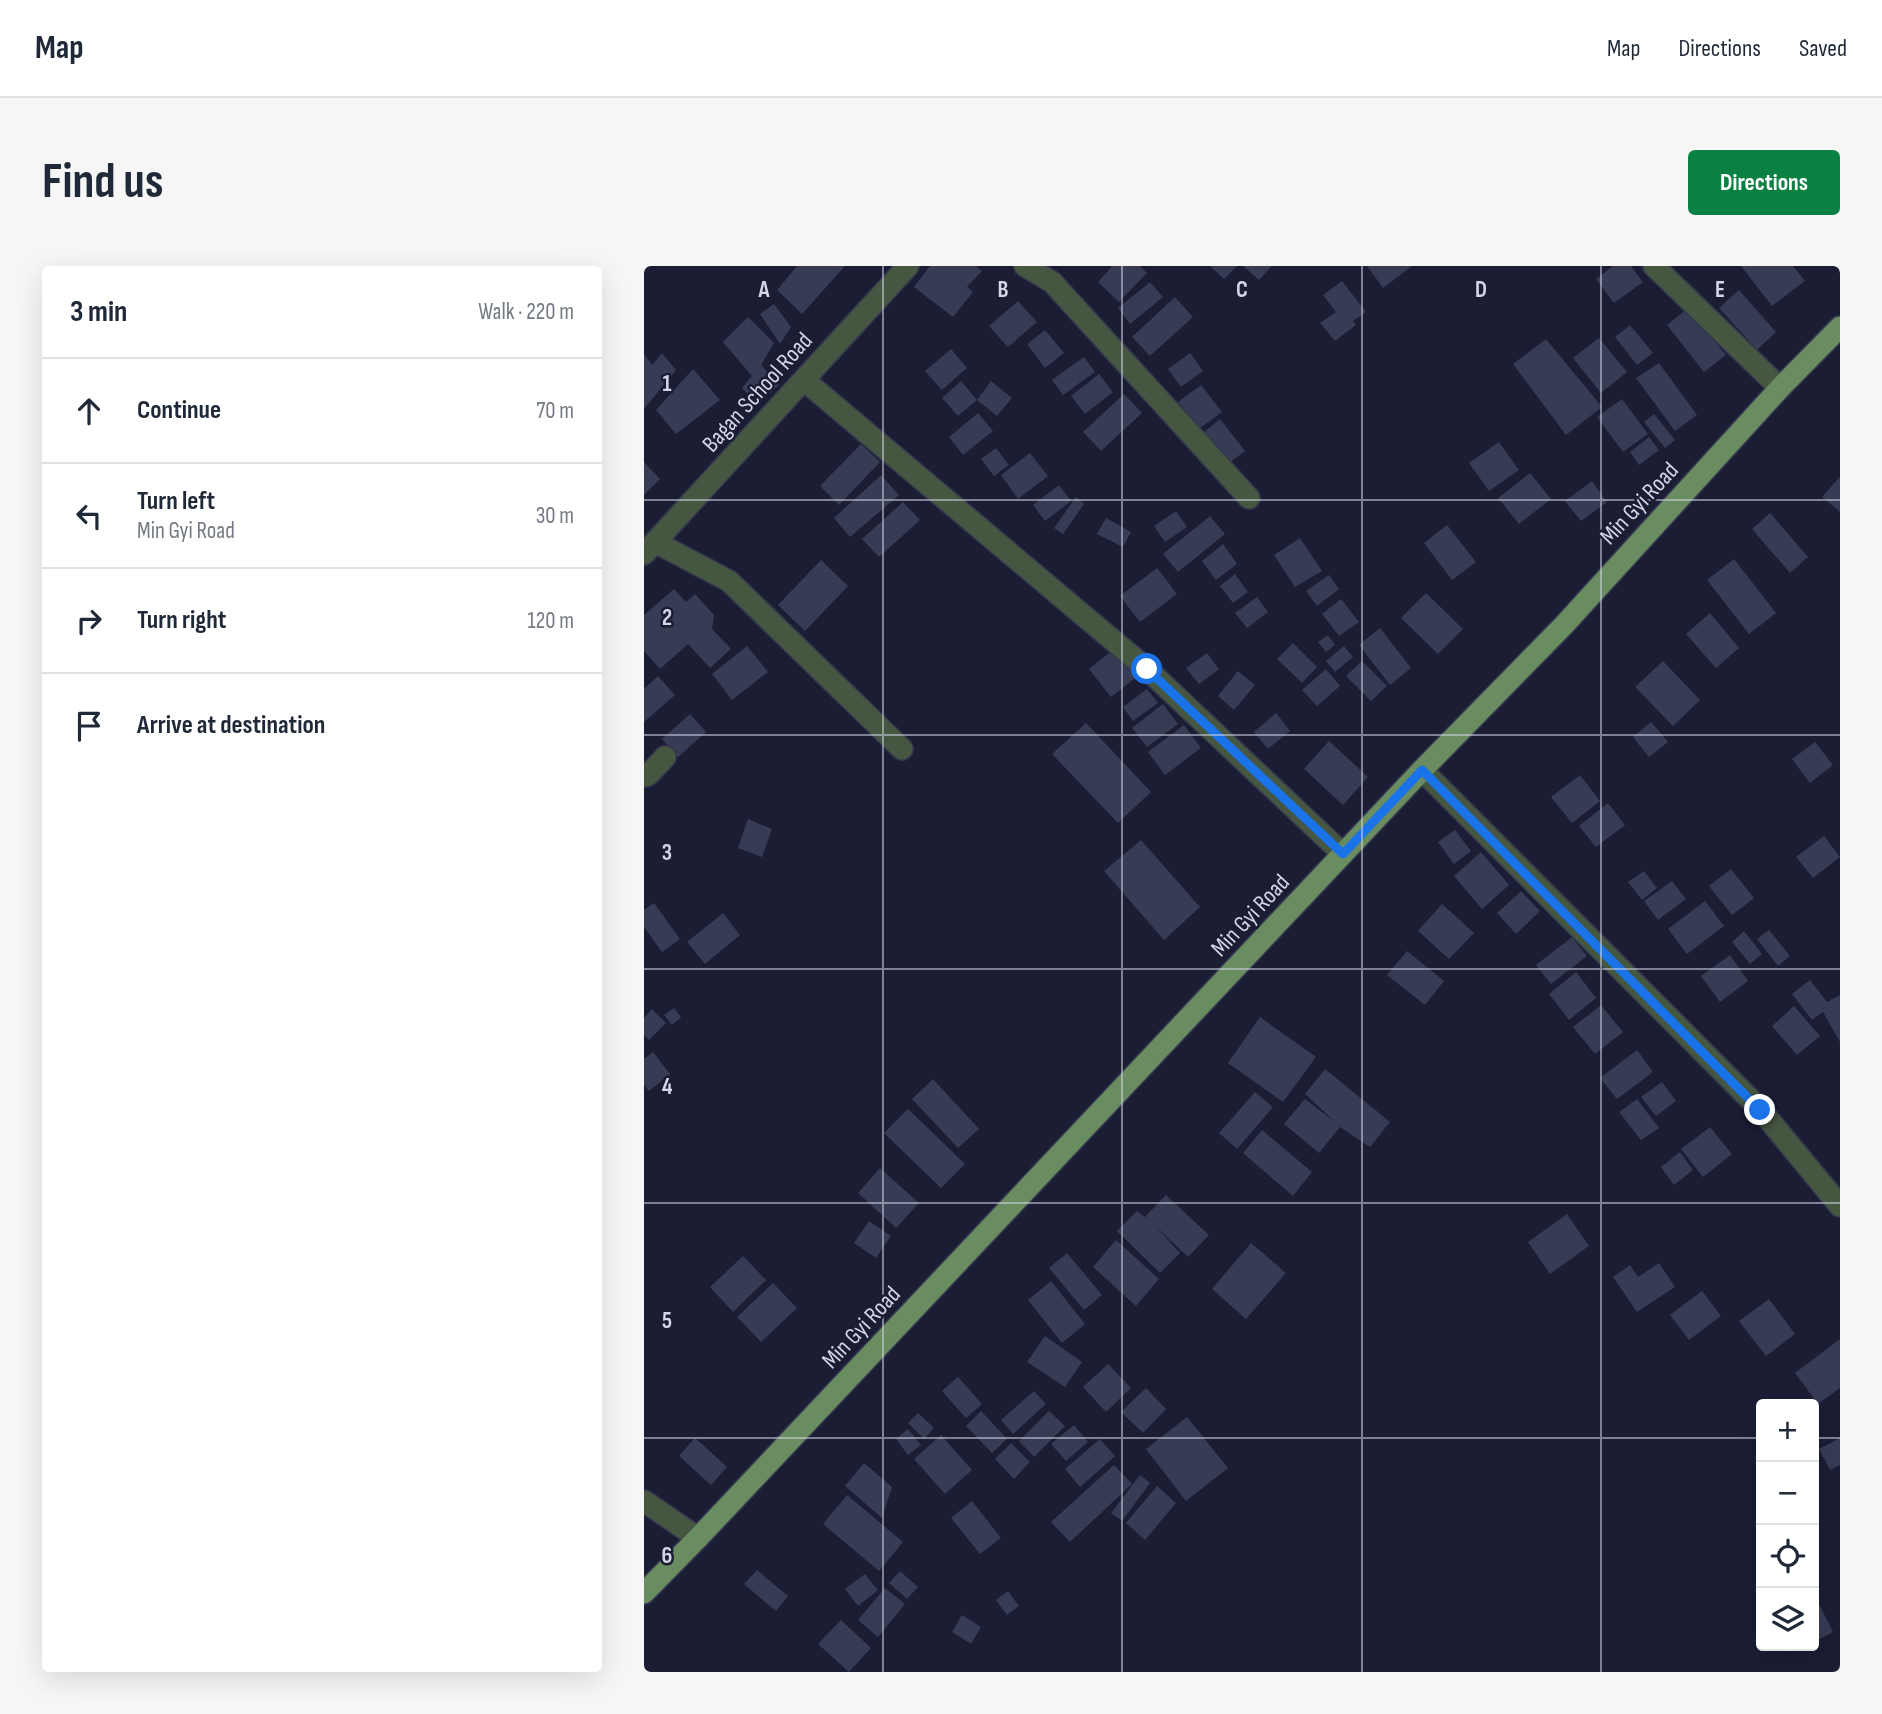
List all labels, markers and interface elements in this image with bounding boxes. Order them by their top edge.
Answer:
text: Map [35,28,84,68]
text: Map [1607,34,1640,63]
text: Directions [1678,34,1761,63]
text: Saved [1799,34,1847,63]
button: Directions [1688,150,1840,215]
text: Find us [42,153,164,212]
text: A [758,276,771,304]
text: B [998,276,1009,304]
text: C [1236,276,1248,304]
text: D [1475,276,1487,304]
text: E [1715,276,1725,304]
text: 3 min [70,294,127,330]
text: Walk · 220 m [478,298,574,326]
street label: Bagan School Road [696,327,819,458]
text: 1 [662,370,672,398]
icon: ahead [70,392,108,430]
text: Continue [137,395,221,426]
text: 70 m [536,397,574,425]
street label: Min Gyi Road [1594,456,1685,551]
text: Turn left [137,486,215,517]
icon: left [70,497,108,535]
text: 30 m [536,502,574,530]
text: Min Gyi Road [137,517,235,545]
icon: right [70,602,108,640]
text: 2 [662,604,672,632]
text: Turn right [137,605,226,636]
text: 120 m [528,607,574,635]
route start [1131,653,1162,684]
icon: arrive [70,707,108,745]
text: Arrive at destination [137,710,325,741]
text: 3 [662,839,672,867]
street label: Min Gyi Road [1205,868,1296,963]
text: 4 [662,1073,673,1101]
route end [1744,1094,1775,1125]
street label: Min Gyi Road [816,1280,907,1375]
text: 5 [662,1307,672,1335]
map controls [1756,1399,1819,1651]
button: + [1756,1399,1819,1462]
button: − [1756,1462,1819,1525]
button: locate [1756,1525,1819,1588]
text: 6 [662,1542,672,1570]
button: layers [1756,1588,1819,1651]

